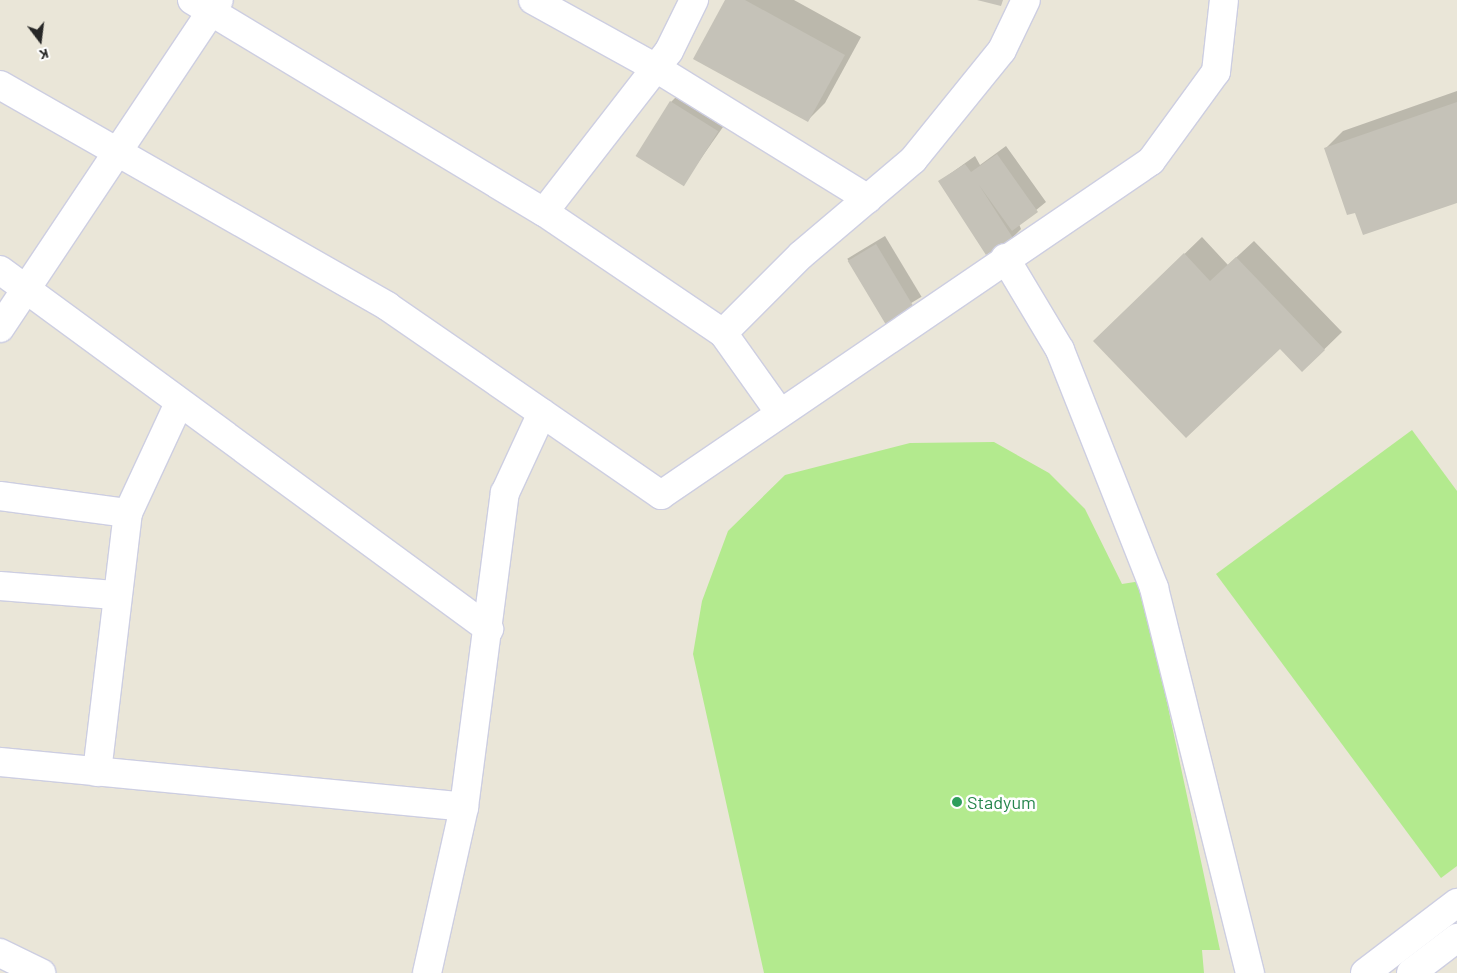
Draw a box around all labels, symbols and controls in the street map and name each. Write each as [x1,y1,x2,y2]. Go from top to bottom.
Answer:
north arrow [15,15,65,65]
text: K [38,46,50,64]
place label: Stadyum [967,791,1036,813]
marker: Stadyum [951,796,963,808]

